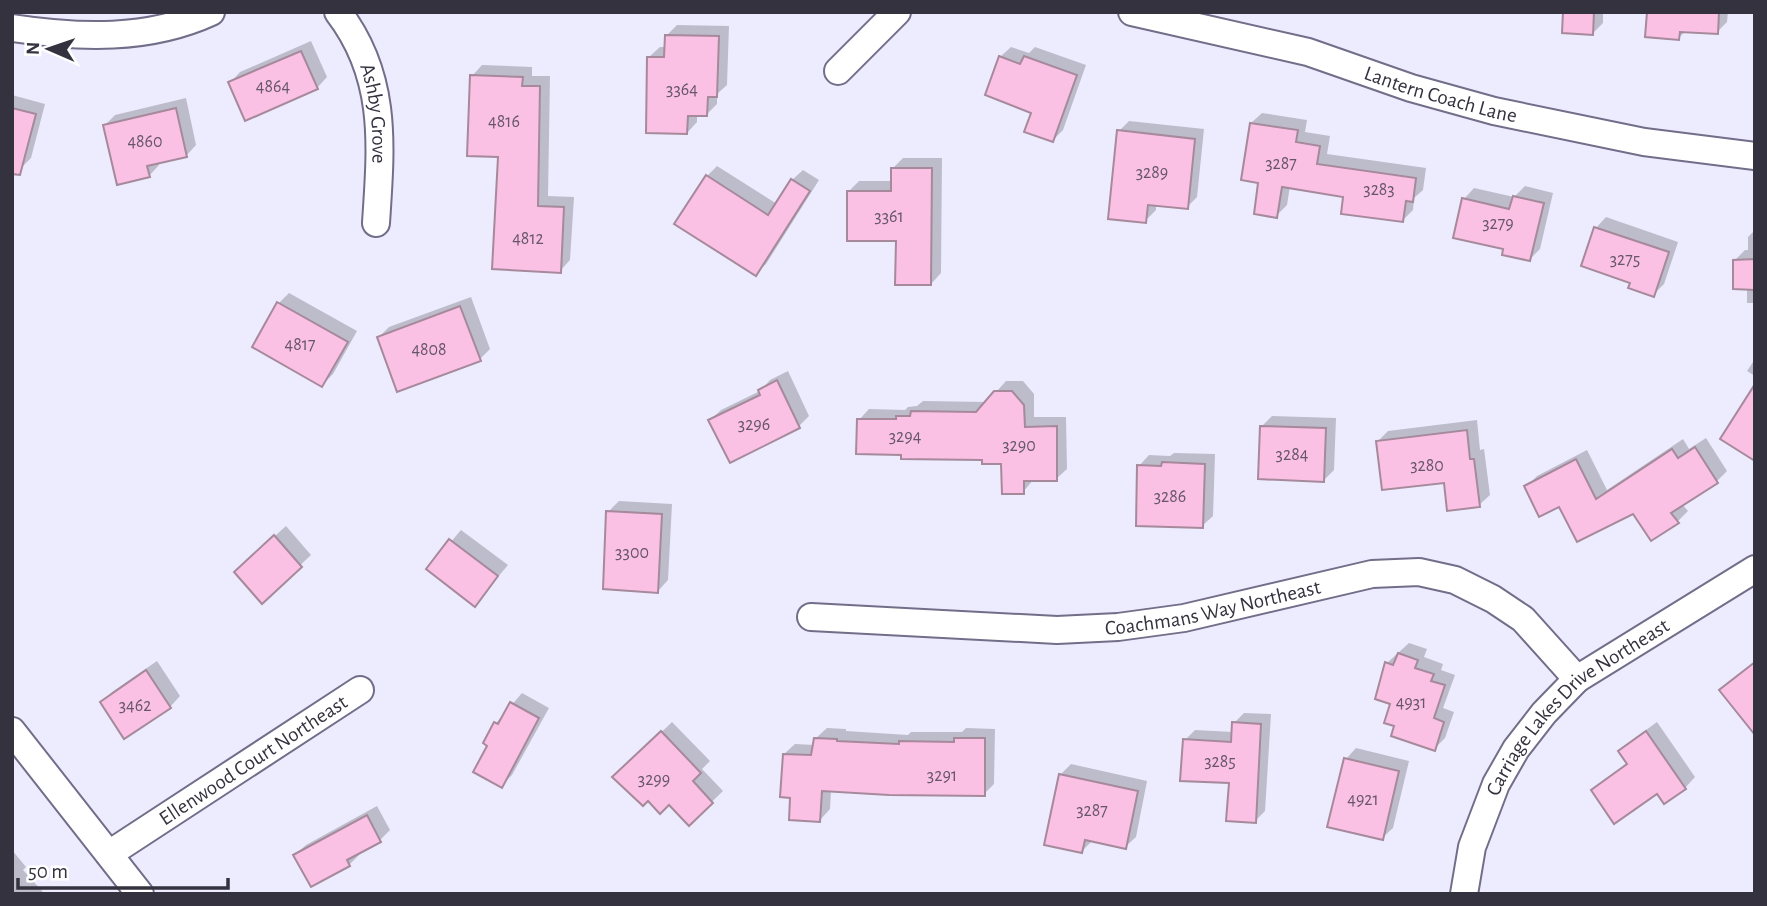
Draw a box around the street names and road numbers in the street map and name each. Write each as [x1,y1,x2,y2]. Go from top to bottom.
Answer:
street label: Ashby Grove [356,61,389,164]
street label: Lantern Coach Lane [1361,63,1519,126]
street label: Coachmans Way Northeast [1104,576,1323,639]
street label: Carriage Lakes Drive Northeast [1483,615,1673,798]
street label: Ellenwood Court Northeast [155,691,351,829]

